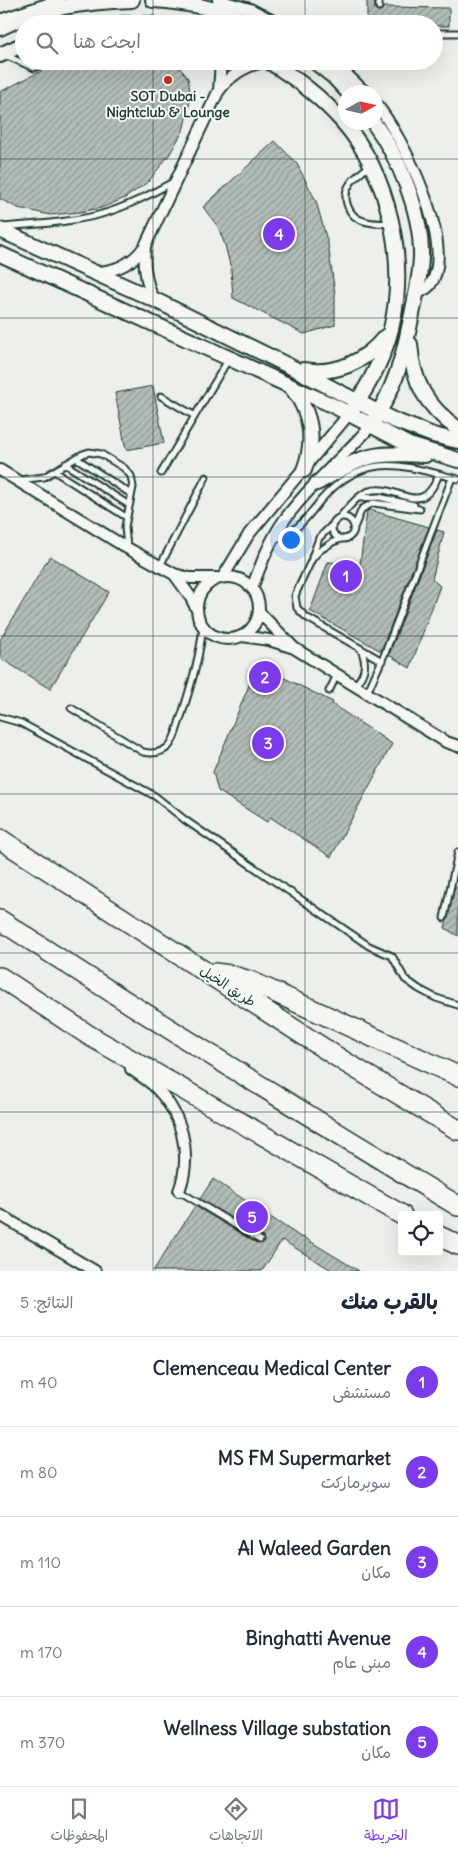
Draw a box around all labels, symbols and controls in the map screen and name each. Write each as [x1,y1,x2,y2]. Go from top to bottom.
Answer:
search box [15,15,443,70]
icon: search [33,29,61,57]
text: ابحث هنا [73,29,141,53]
marker: SOT Dubai - Nightclub & Lounge [162,74,174,86]
north arrow [338,85,383,130]
place label: SOT Dubai - Nightclub & Lounge [106,87,230,121]
pin: 4 [263,215,295,253]
your location [278,527,304,553]
pin: 1 [330,557,362,595]
pin: 2 [249,658,281,696]
pin: 3 [252,724,284,762]
street label: طريق الخيل [197,961,259,1011]
pin: 5 [236,1198,268,1236]
map controls [398,1211,443,1256]
button: locate [398,1211,443,1256]
text: بالقرب منك [341,1288,438,1315]
text: النتائج: 5 [20,1292,74,1312]
text: Clemenceau Medical Center [153,1356,391,1380]
text: 40 m [20,1372,58,1392]
text: 1 [419,1372,425,1392]
text: مستشفى [332,1382,391,1402]
text: MS FM Supermarket [218,1446,391,1470]
text: 80 m [20,1462,58,1482]
text: 2 [418,1462,426,1482]
text: سوبرماركت [321,1472,391,1492]
text: Al Waleed Garden [238,1536,391,1560]
text: 110 m [20,1552,61,1572]
text: 3 [417,1552,427,1572]
text: مكان [361,1562,391,1582]
text: Binghatti Avenue [246,1626,391,1650]
text: 170 m [20,1642,63,1662]
text: 4 [417,1642,427,1662]
text: مبنى عام [332,1652,391,1672]
text: Wellness Village substation [163,1716,391,1740]
text: 370 m [20,1732,65,1752]
text: 5 [417,1732,427,1752]
text: مكان [361,1742,391,1762]
tab: المحفوظات [50,1795,108,1848]
tab: الاتجاهات [209,1795,263,1848]
tab: الخريطة [364,1795,408,1848]

